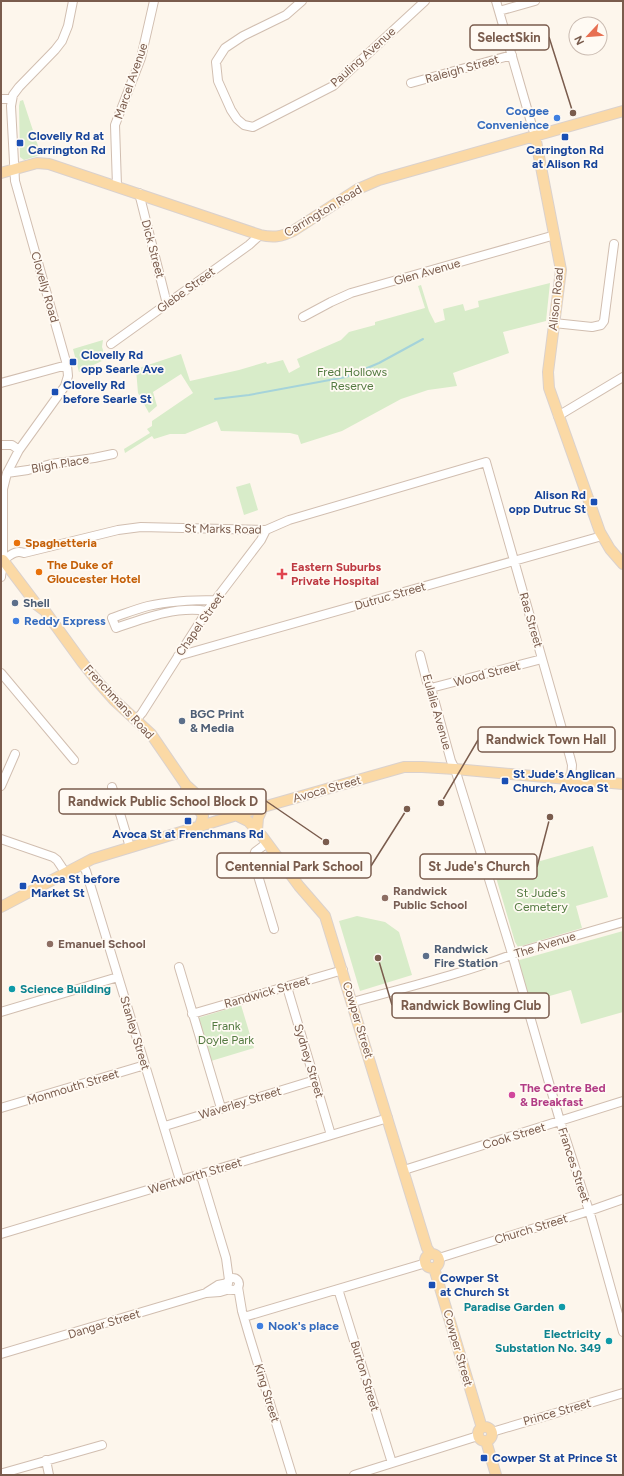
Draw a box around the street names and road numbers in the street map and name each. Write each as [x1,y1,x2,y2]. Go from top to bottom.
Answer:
street label: Pauling Avenue [328,24,399,90]
street label: Marcel Avenue [111,41,151,121]
street label: Raleigh Street [424,52,501,86]
street label: Carrington Road [282,182,364,240]
street label: Dick Street [138,218,168,280]
street label: Clovelly Road [28,250,62,324]
street label: Glen Avenue [392,256,462,288]
street label: Glebe Street [154,264,218,316]
street label: Alison Road [546,267,566,331]
street label: Bligh Place [30,452,90,476]
street label: St Marks Road [184,521,262,537]
street label: Dutruc Street [353,579,428,613]
street label: Chapel Street [173,589,227,658]
street label: Rae Street [516,591,546,650]
street label: Wood Street [452,658,522,690]
street label: Frenchmans Road [81,662,157,742]
street label: Eulalie Avenue [420,673,455,752]
street label: Avoca Street [291,772,363,805]
street label: The Avenue [513,929,578,961]
street label: Randwick Street [223,973,312,1011]
street label: Cowper Street [340,980,376,1060]
street label: Stanley Street [117,994,153,1072]
street label: Sydney Street [291,1022,327,1100]
street label: Monmouth Street [25,1066,121,1108]
street label: Waverley Street [197,1084,283,1122]
street label: Cook Street [481,1120,548,1152]
street label: Frances Street [555,1126,593,1205]
street label: Wentworth Street [147,1155,244,1197]
street label: Church Street [493,1211,570,1247]
street label: Dangar Street [66,1306,142,1342]
street label: Cowper Street [440,1308,476,1388]
street label: Burton Street [348,1339,382,1413]
street label: King Street [251,1362,283,1424]
street label: Prince Street [521,1395,593,1428]

